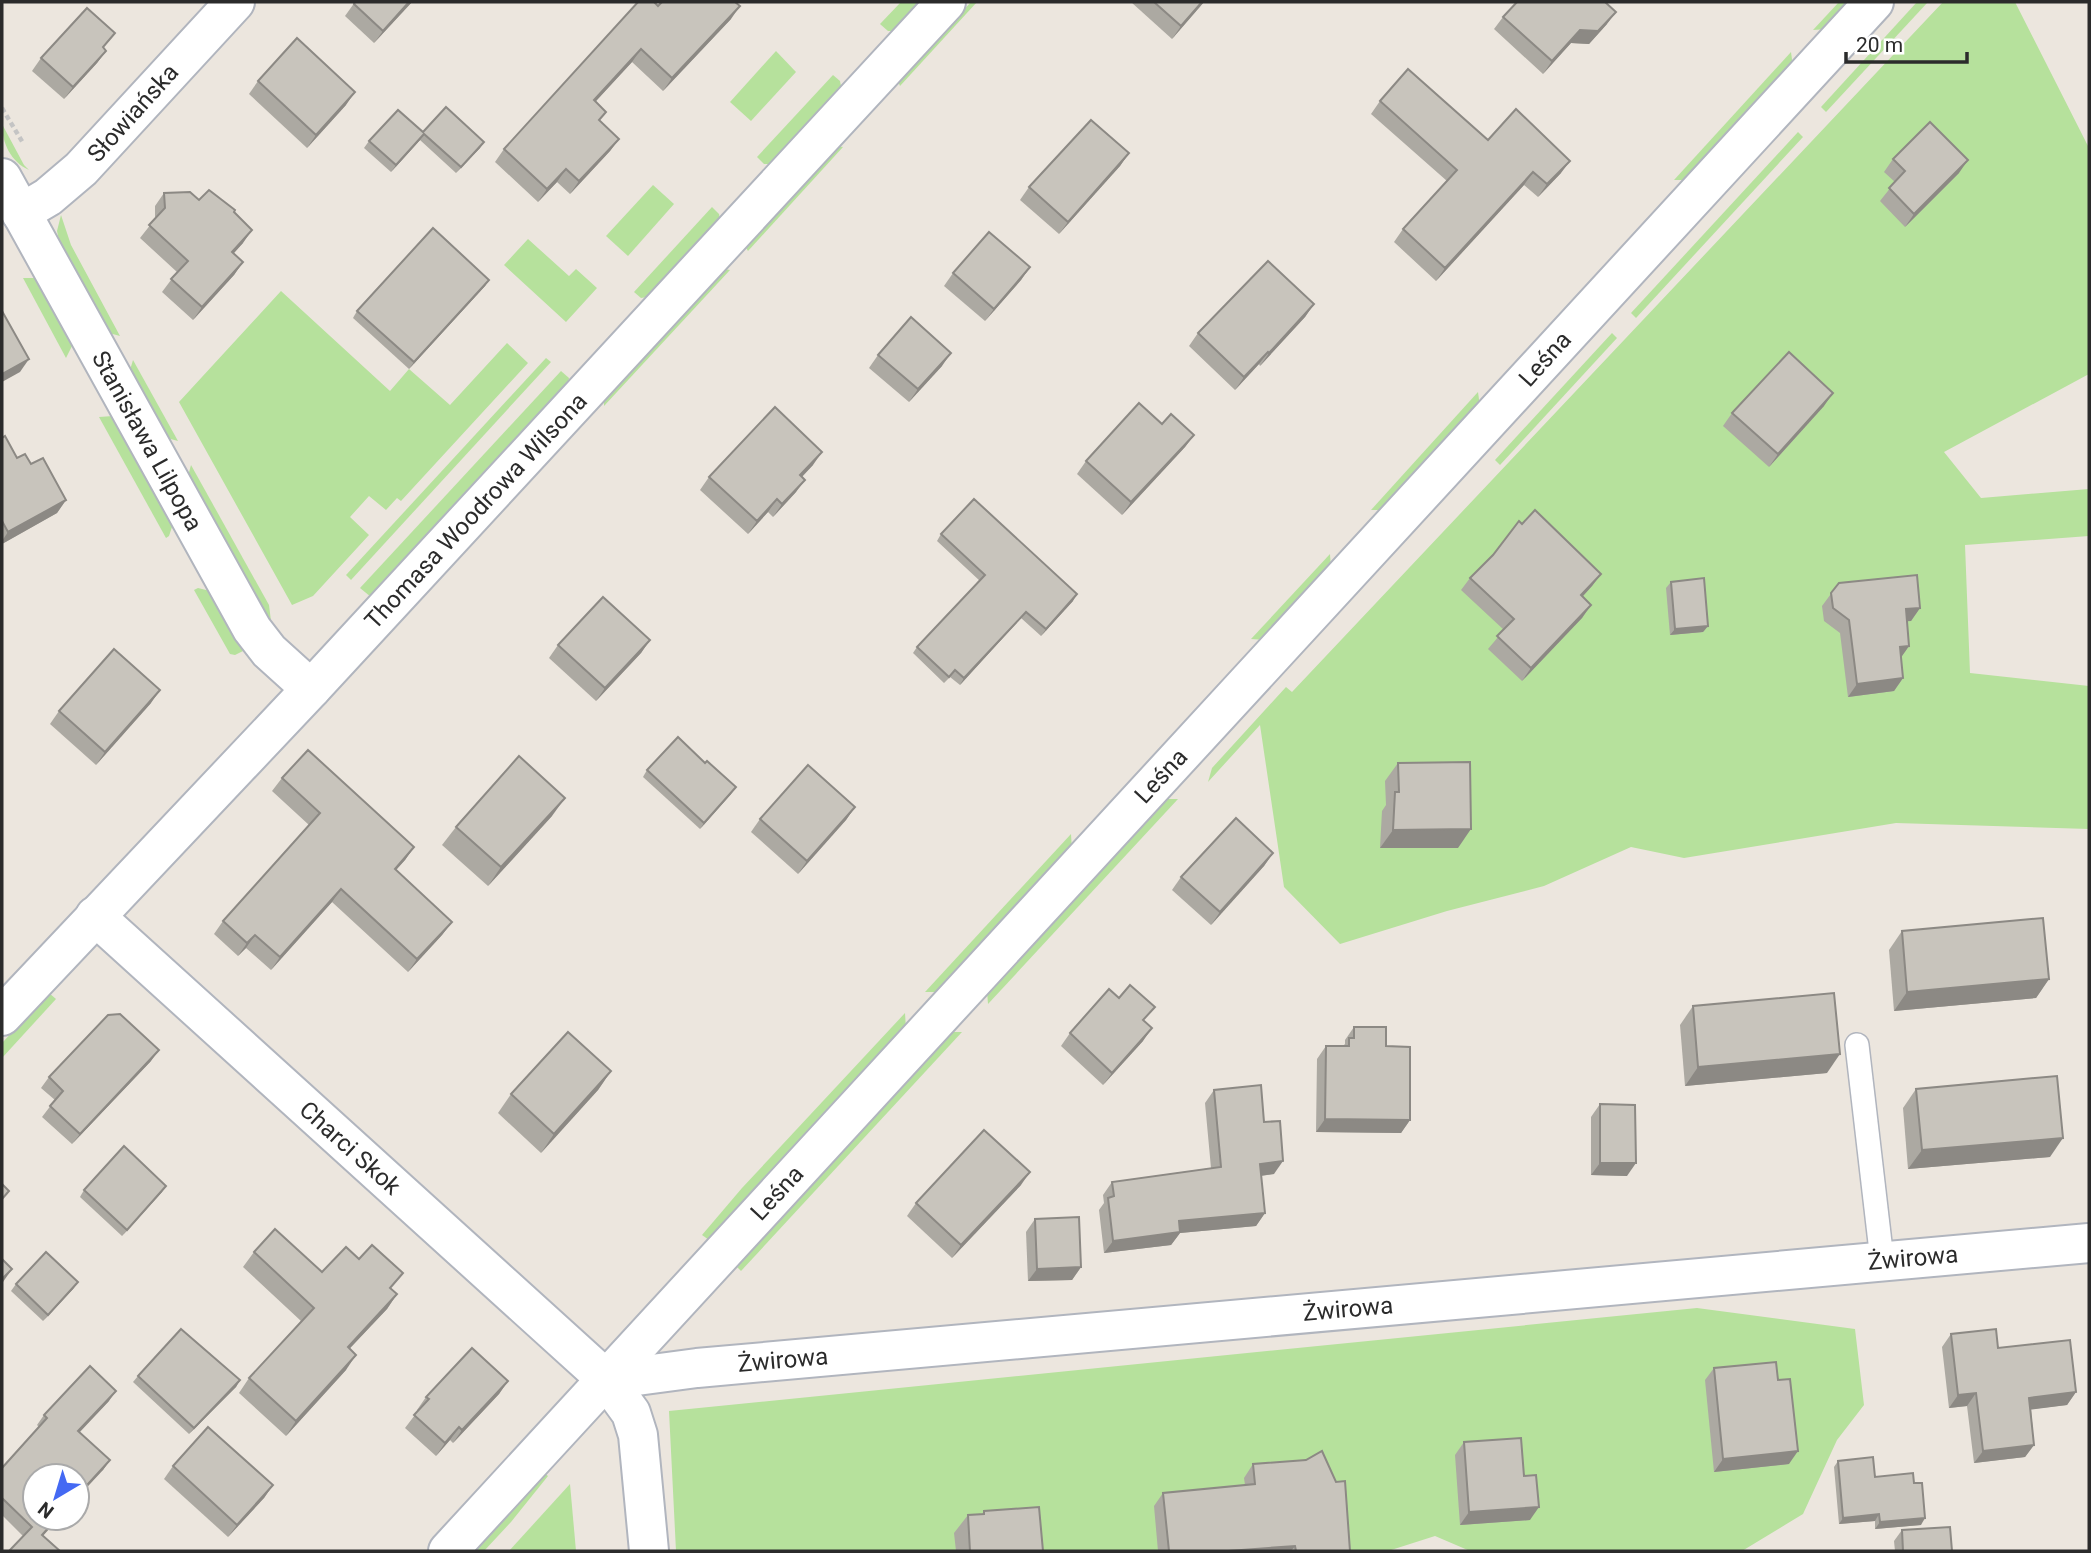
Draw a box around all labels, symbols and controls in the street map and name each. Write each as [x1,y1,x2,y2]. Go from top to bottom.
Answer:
scale bar [1846,21,1967,65]
text: 20 m [1856,33,1903,57]
street label: Słowiańska [82,58,184,168]
street label: Leśna [1513,326,1577,392]
street label: Stanisława Lilpopa [86,346,208,536]
street label: Thomasa Woodrowa Wilsona [359,387,593,635]
street label: Leśna [1129,743,1193,809]
street label: Charci Skok [294,1095,407,1201]
street label: Leśna [745,1160,809,1226]
street label: Żwirowa [1867,1240,1959,1276]
street label: Żwirowa [1302,1291,1394,1327]
street label: Żwirowa [737,1342,829,1378]
north arrow [21,1462,91,1532]
text: N [33,1497,58,1523]

